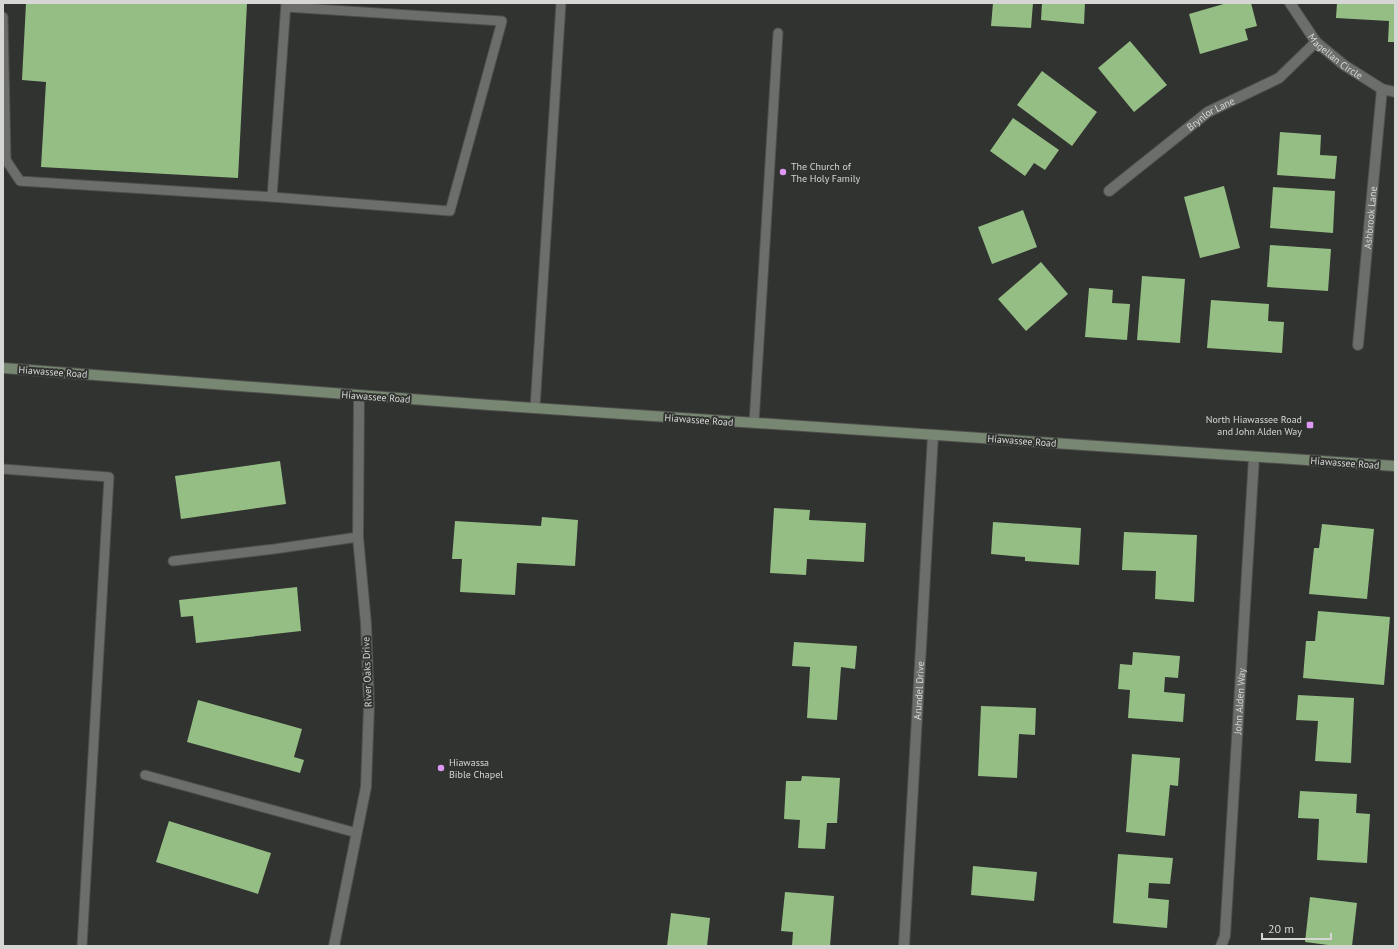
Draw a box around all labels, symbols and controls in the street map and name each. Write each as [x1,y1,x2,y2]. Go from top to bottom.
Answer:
street label: Magellan Circle [1305,31,1365,82]
street label: Brynlor Lane [1184,94,1237,133]
place label: The Church of The Holy Family [791,160,861,185]
marker: The Church of The Holy Family [778,167,788,177]
street label: Ashbrook Lane [1361,186,1379,249]
street label: Hiawassee Road [18,363,88,381]
street label: Hiawassee Road [341,388,411,406]
street label: Hiawassee Road [664,411,734,429]
place label: North Hiawassee Road and John Alden Way [1206,413,1302,438]
marker: North Hiawassee Road and John Alden Way [1305,420,1315,430]
street label: Hiawassee Road [987,432,1057,450]
street label: Hiawassee Road [1310,454,1380,472]
street label: River Oaks Drive [359,637,375,707]
street label: Arundel Drive [910,661,927,720]
street label: John Alden Way [1231,667,1248,736]
place label: Hiawassa Bible Chapel [449,756,503,781]
marker: Hiawassa Bible Chapel [436,763,446,773]
scale bar [1262,915,1331,941]
text: 20 m [1268,921,1294,936]

